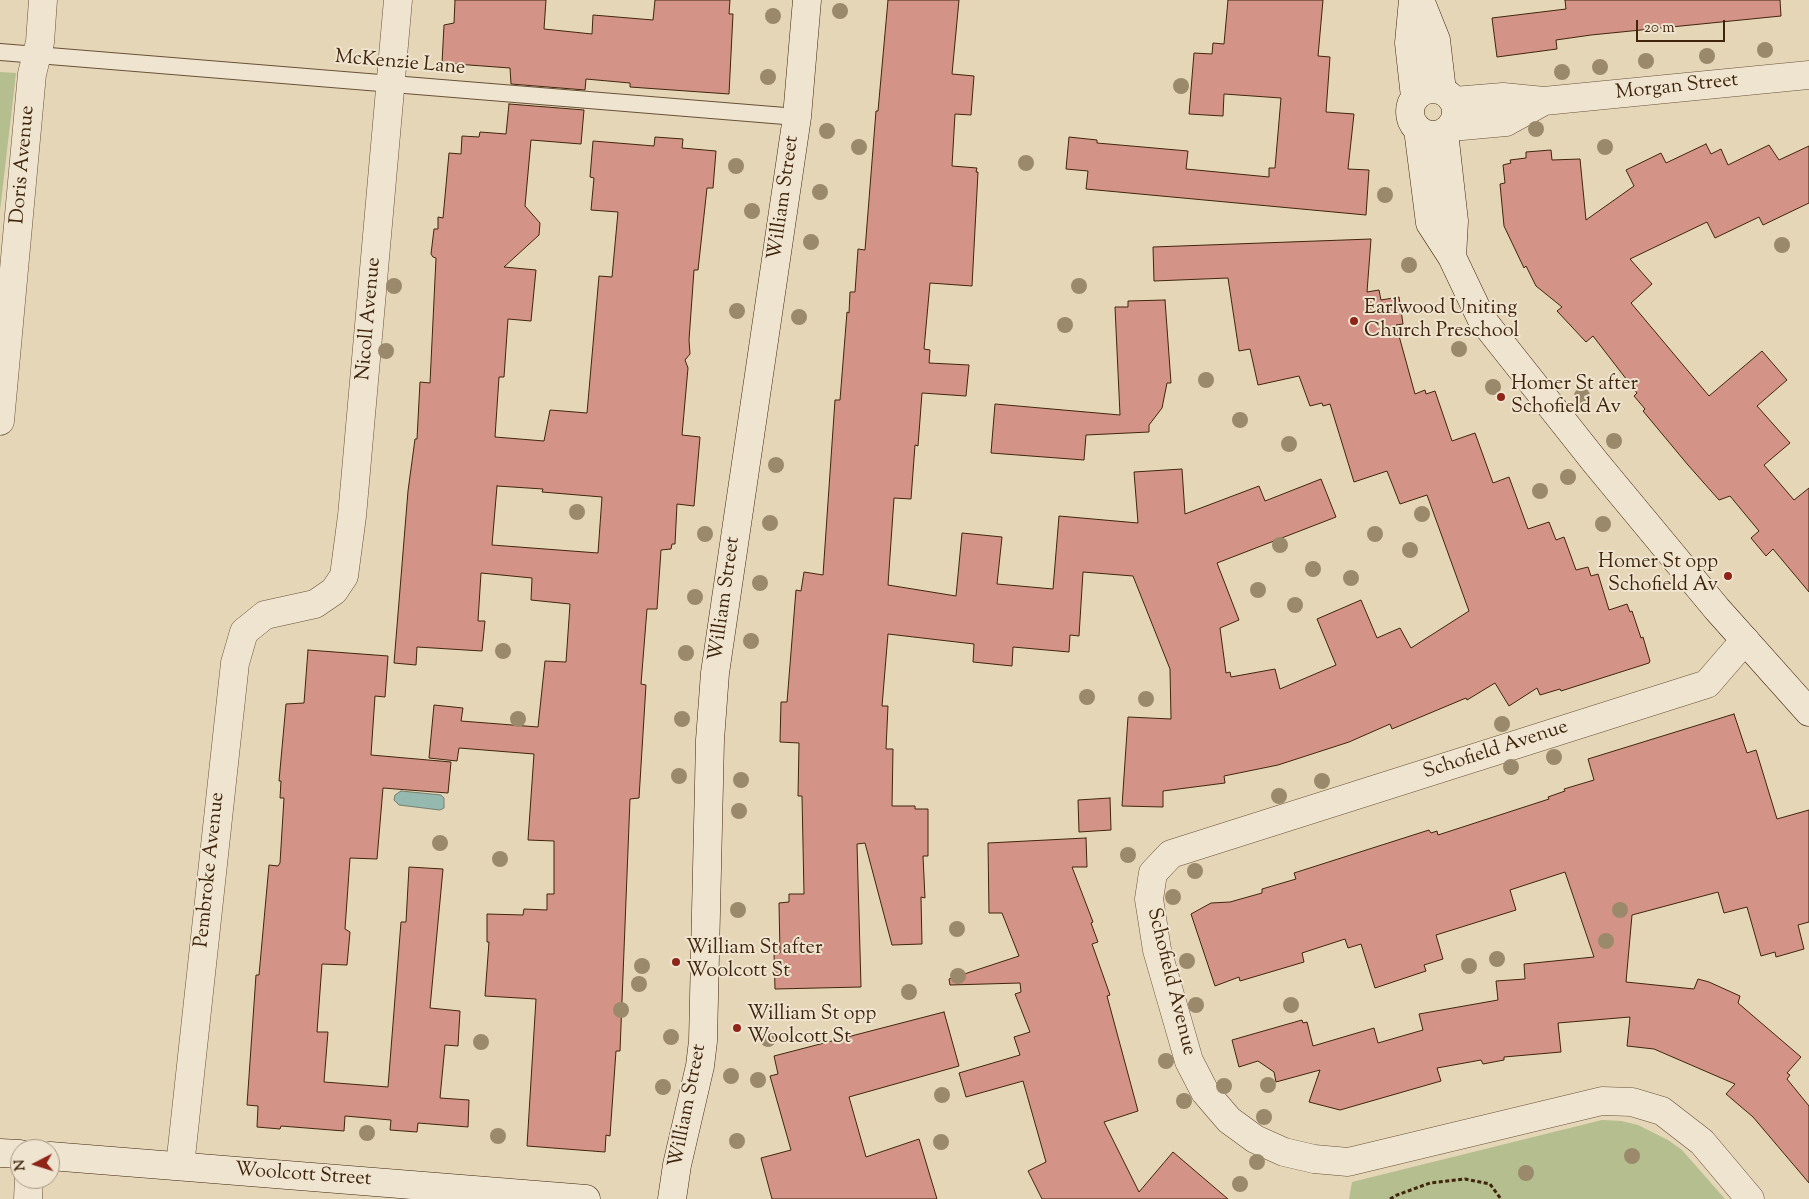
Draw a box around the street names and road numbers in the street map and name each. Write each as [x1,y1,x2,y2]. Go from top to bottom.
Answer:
street label: McKenzie Lane [334,46,466,82]
street label: Morgan Street [1614,70,1740,106]
street label: Doris Avenue [7,105,41,225]
street label: William Street [764,134,806,262]
street label: Nicoll Avenue [353,256,387,382]
street label: William Street [705,535,747,663]
street label: Schofield Avenue [1420,716,1572,786]
street label: Pembroke Avenue [191,791,231,949]
street label: Schofield Avenue [1140,906,1200,1058]
street label: William Street [665,1042,713,1170]
street label: Woolcott Street [234,1159,372,1193]

